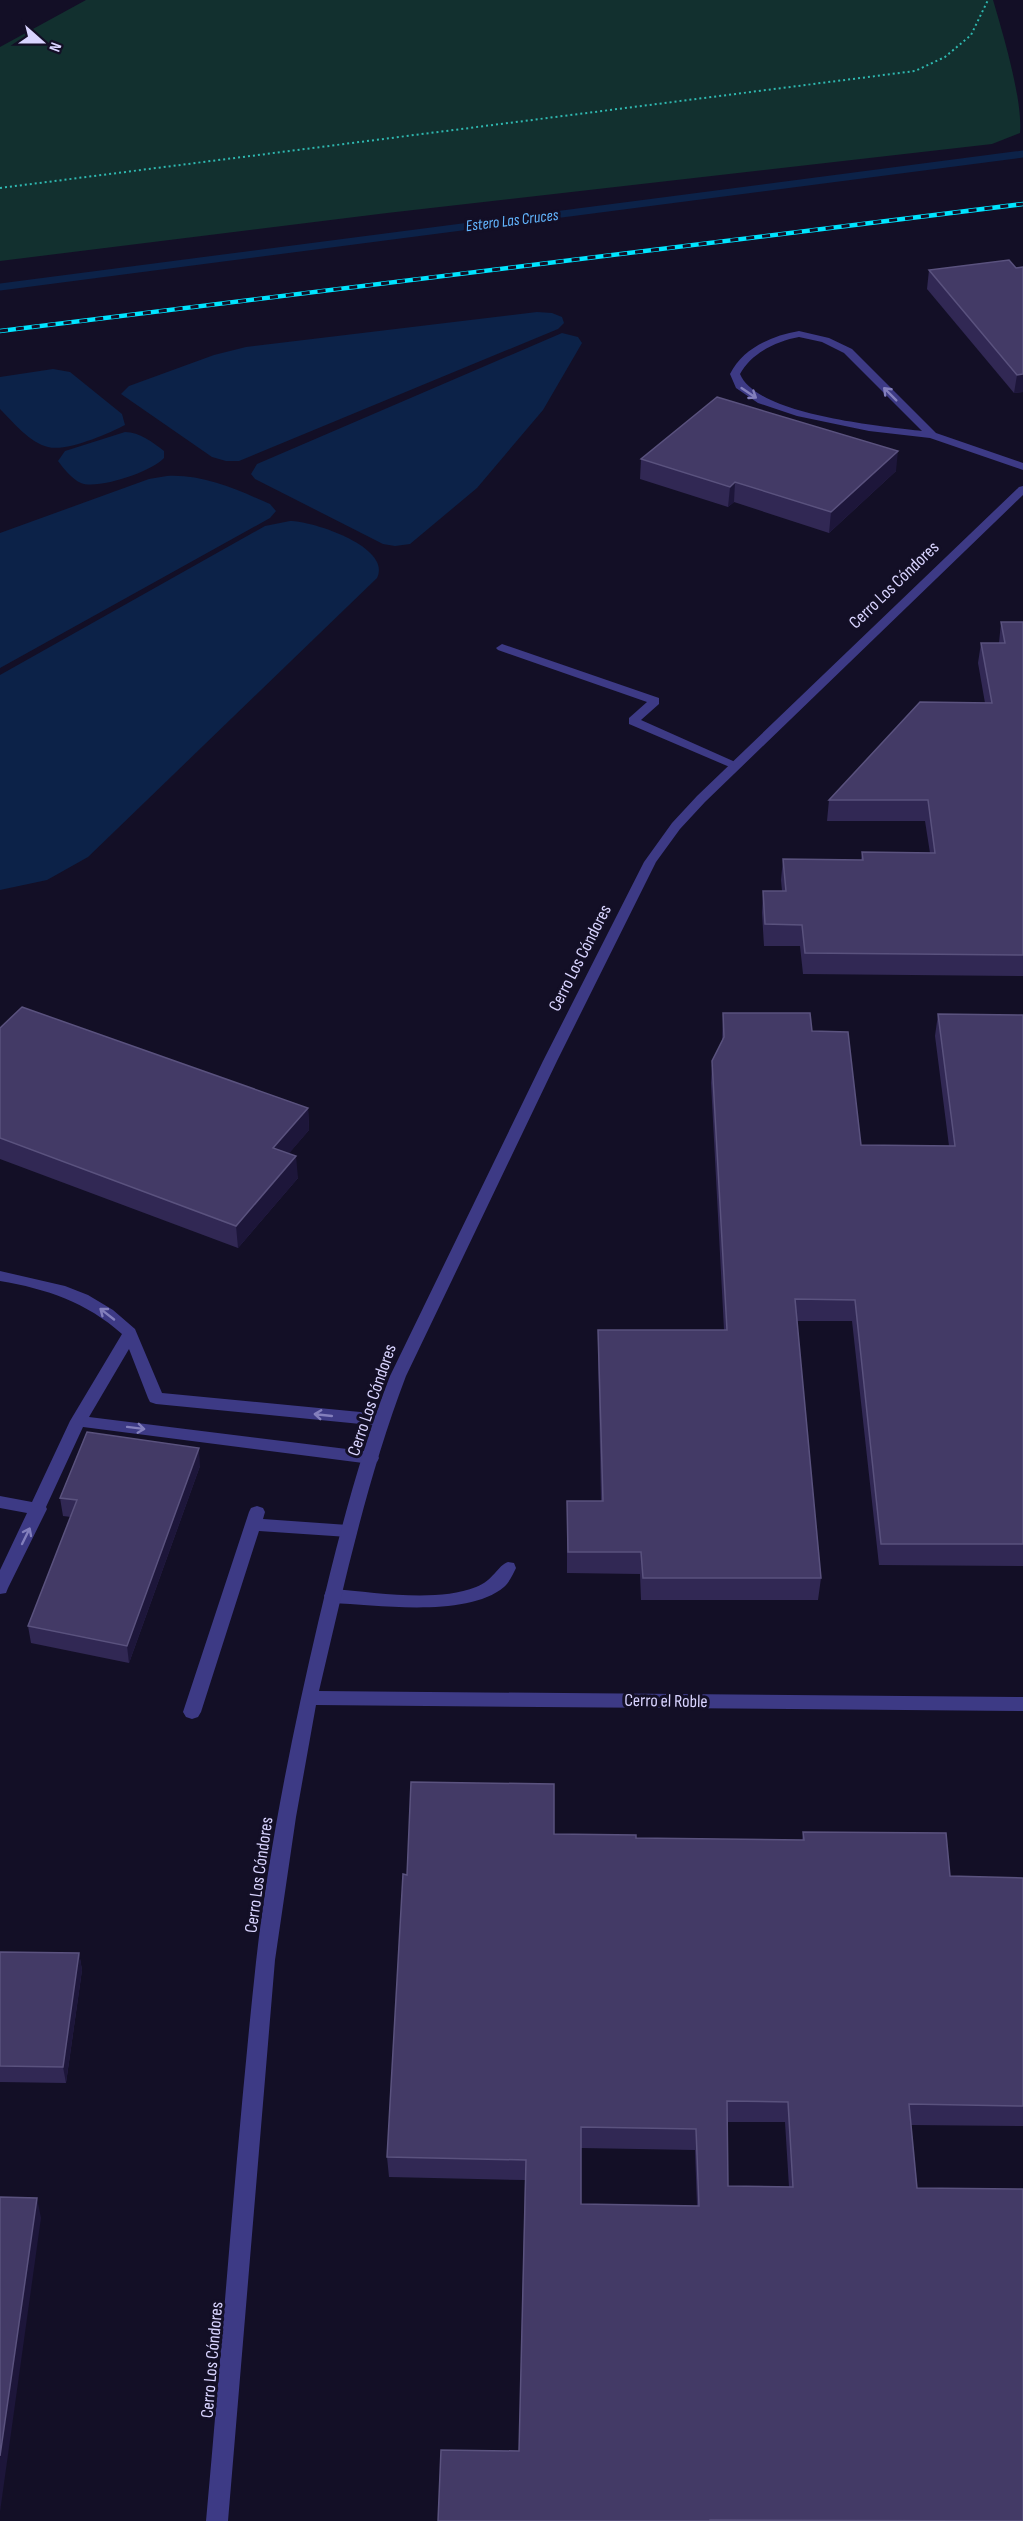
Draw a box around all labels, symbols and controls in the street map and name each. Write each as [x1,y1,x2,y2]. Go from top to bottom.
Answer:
north arrow [12,12,72,72]
text: N [44,39,65,54]
water label: Estero Las Cruces [465,206,560,236]
one-way arrow [883,386,898,401]
one-way arrow [740,387,756,399]
street label: Cerro Los Cóndores [845,537,943,633]
street label: Cerro Los Cóndores [544,901,616,1015]
one-way arrow [99,1308,115,1321]
street label: Cerro Los Cóndores [343,1341,401,1459]
one-way arrow [313,1409,333,1420]
one-way arrow [125,1423,145,1434]
one-way arrow [20,1527,32,1545]
street label: Cerro el Roble [624,1690,708,1712]
street label: Cerro Los Cóndores [240,1816,278,1934]
street label: Cerro Los Cóndores [196,2301,228,2419]

